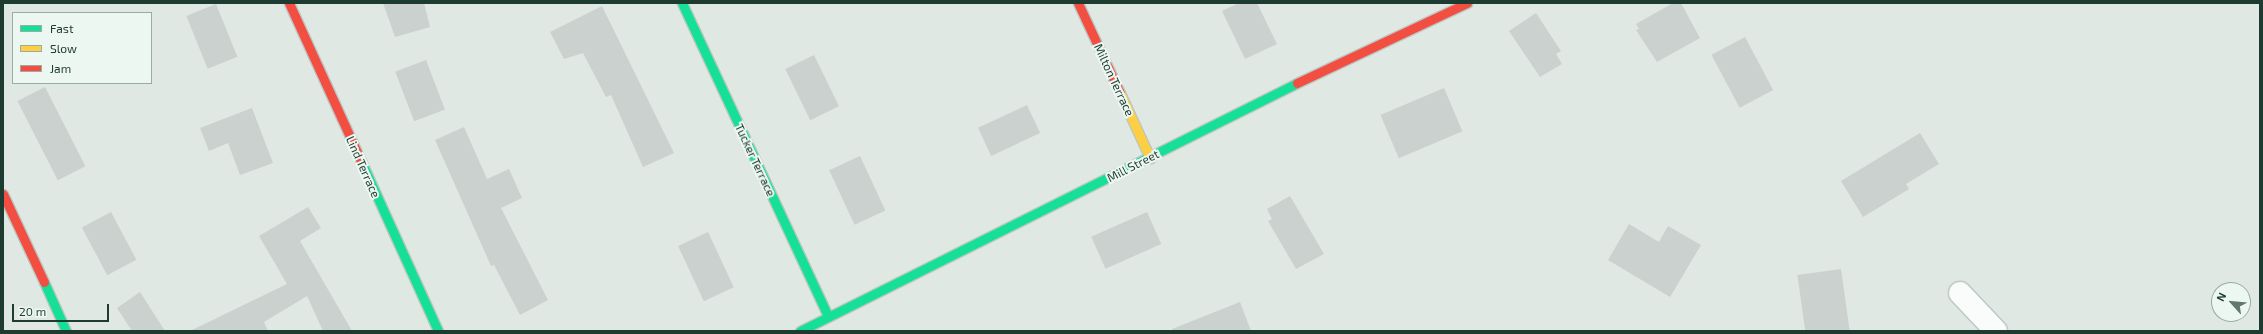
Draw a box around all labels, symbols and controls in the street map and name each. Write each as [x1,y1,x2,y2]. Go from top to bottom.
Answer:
legend [12,12,152,84]
text: Fast [50,21,73,35]
text: Slow [50,41,77,55]
street label: Milton Terrace [1091,41,1137,119]
text: Jam [50,61,71,75]
street label: Tucker Terrace [732,121,778,199]
street label: Lind Terrace [343,134,383,200]
street label: Mill Street [1104,147,1162,185]
north arrow [2211,282,2251,322]
text: N [2213,290,2228,303]
scale bar [14,296,111,322]
text: 20 m [19,304,46,318]

